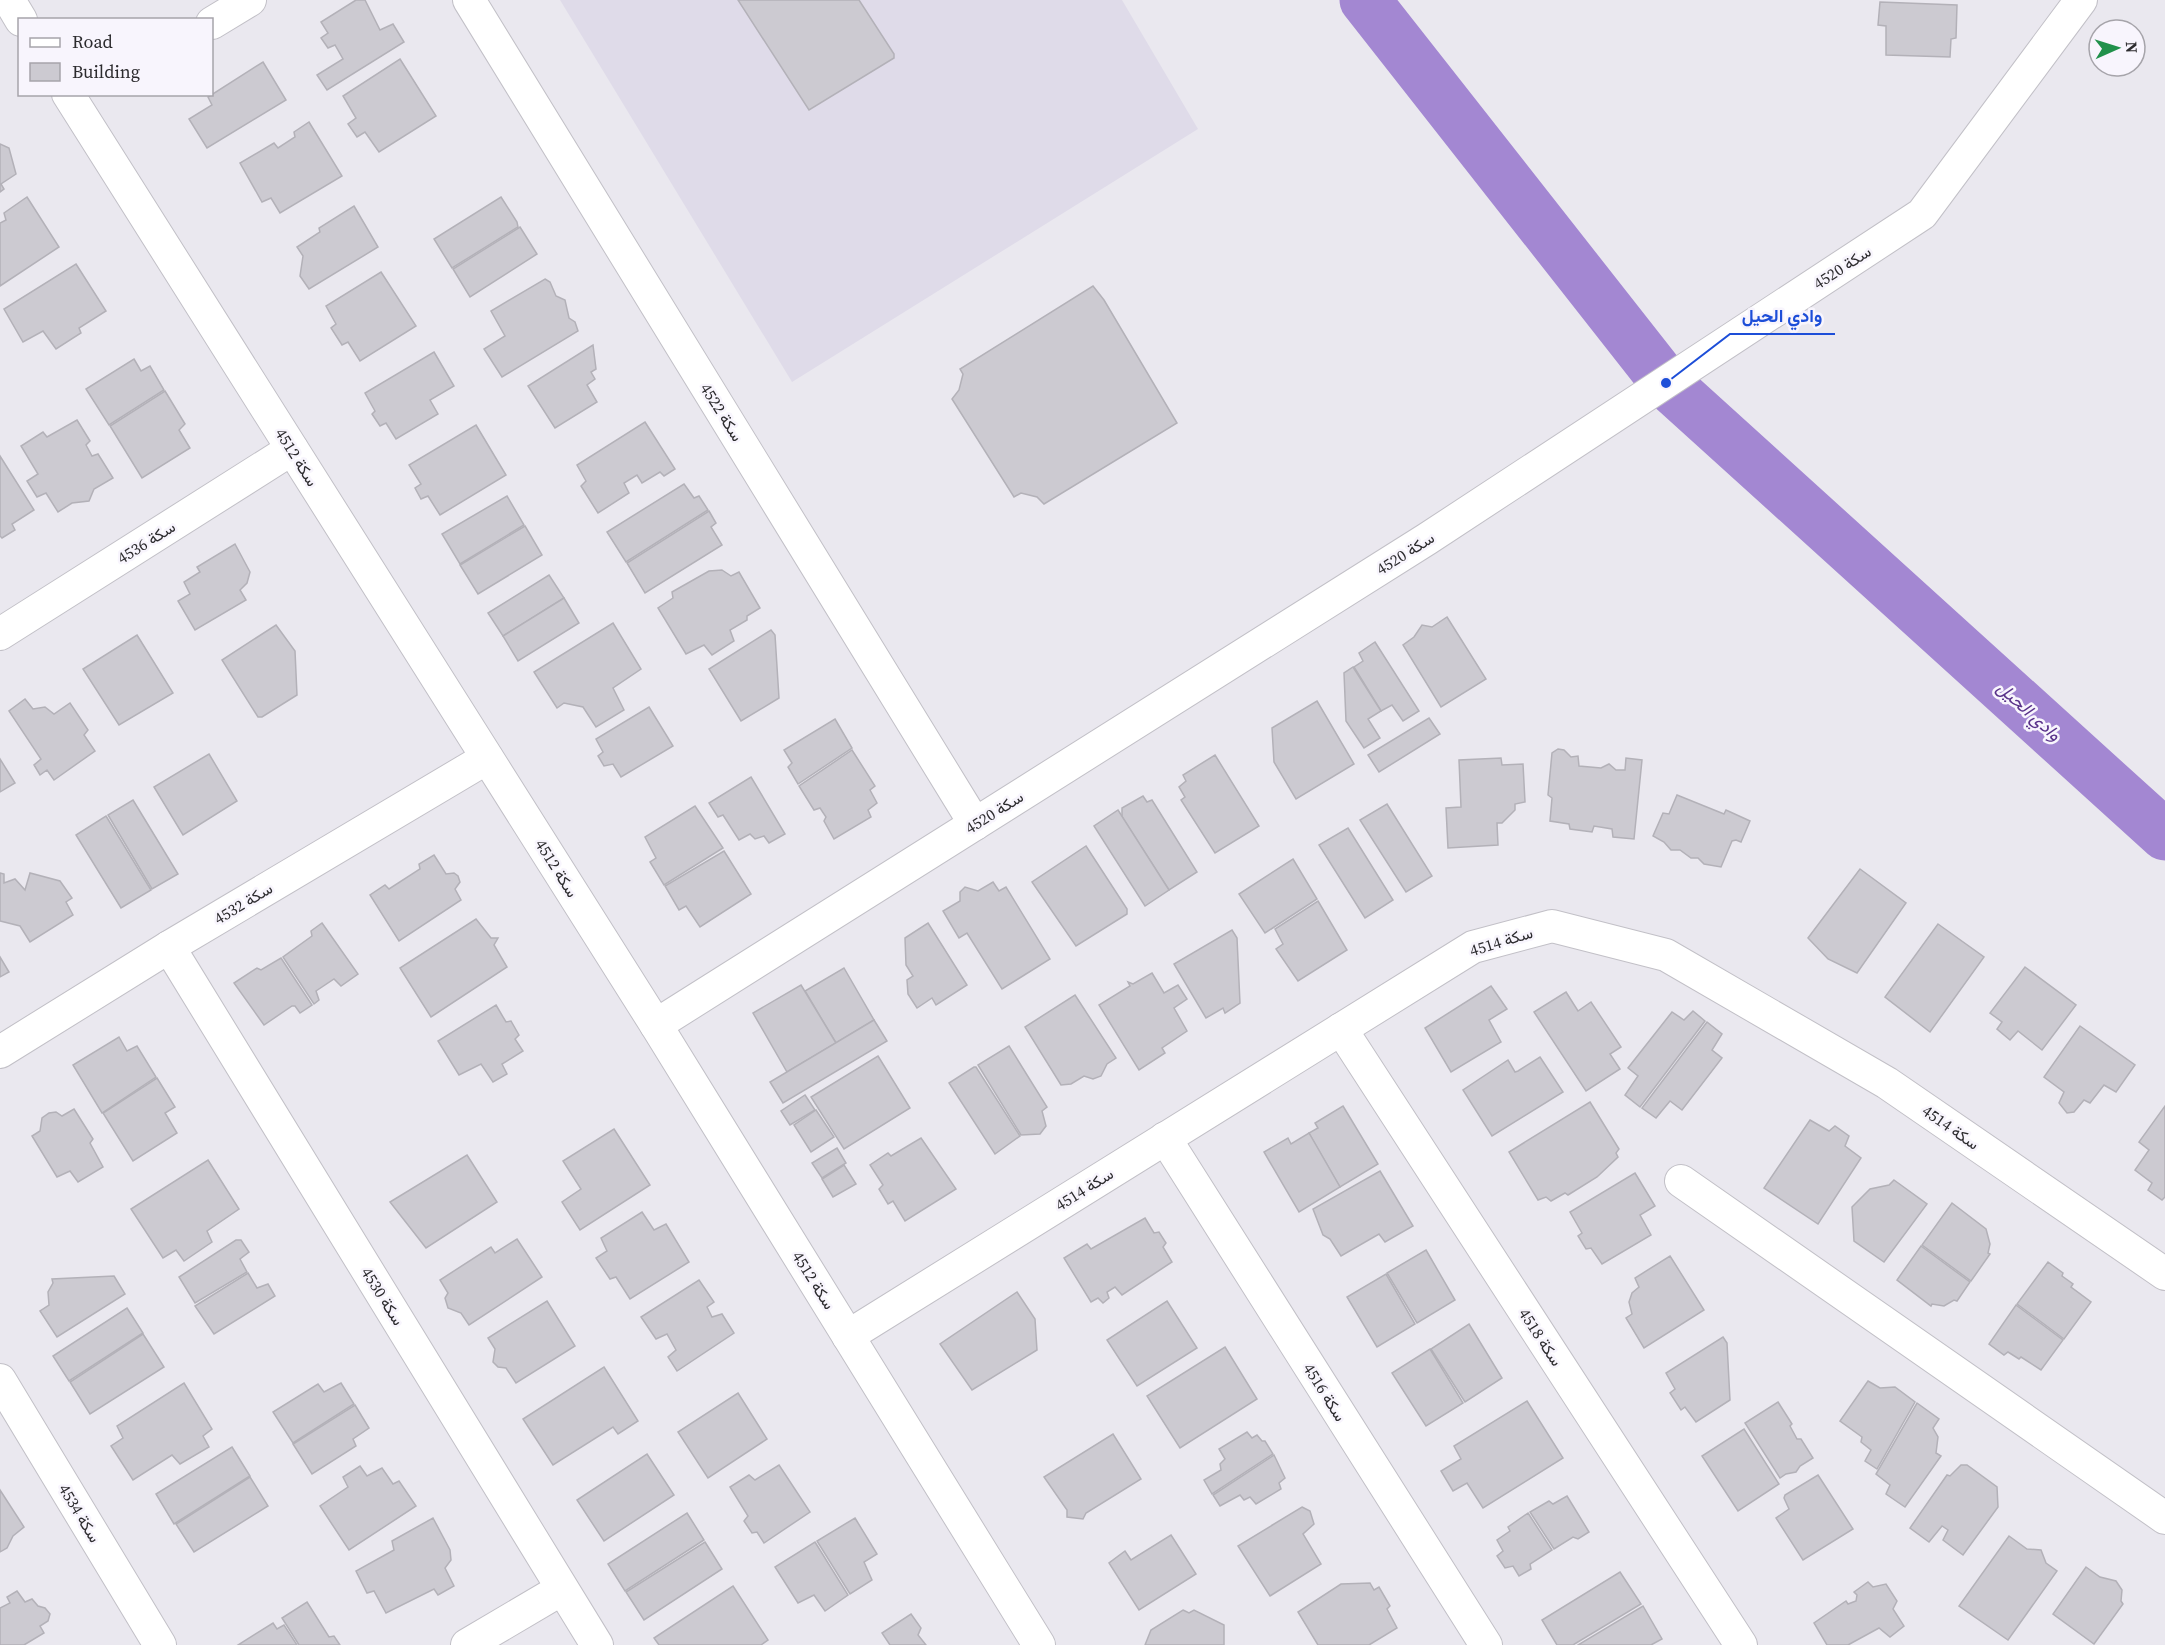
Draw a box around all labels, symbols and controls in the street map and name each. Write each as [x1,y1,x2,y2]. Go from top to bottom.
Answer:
legend [18,18,213,96]
north arrow [2087,18,2147,78]
text: Road [72,29,113,54]
text: N [2121,41,2143,54]
text: Building [72,59,140,84]
street label: سكة 4520 [1809,240,1875,294]
callout: وادي الحيل [1730,298,1835,334]
text: وادي الحيل [1742,303,1822,331]
street label: سكة 4522 [695,379,749,445]
street label: سكة 4512 [270,424,324,490]
street label: سكة 4536 [113,515,179,569]
street label: سكة 4520 [1372,526,1438,580]
water label: وادي الحيل [1990,675,2067,748]
street label: سكة 4520 [961,785,1027,839]
street label: سكة 4512 [530,835,584,901]
street label: سكة 4532 [210,877,276,929]
street label: سكة 4514 [1467,921,1535,961]
street label: سكة 4514 [1918,1099,1984,1155]
street label: سكة 4514 [1051,1162,1117,1216]
street label: سكة 4512 [787,1247,841,1313]
street label: سكة 4530 [356,1263,410,1329]
street label: سكة 4518 [1514,1304,1568,1370]
street label: سكة 4516 [1298,1359,1352,1425]
street label: سكة 4534 [54,1480,106,1546]

